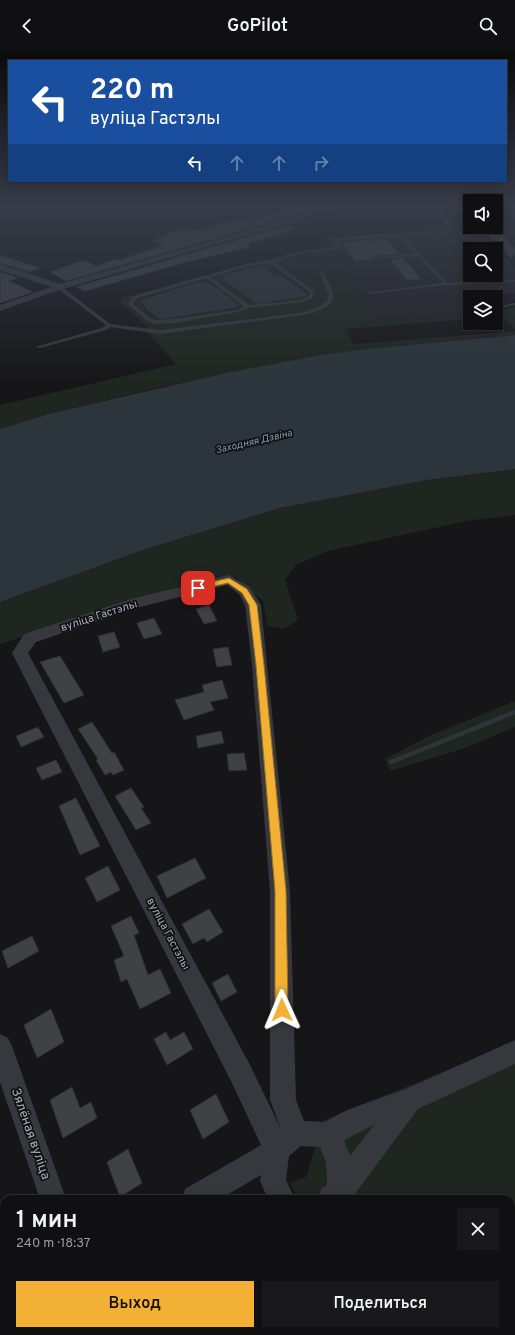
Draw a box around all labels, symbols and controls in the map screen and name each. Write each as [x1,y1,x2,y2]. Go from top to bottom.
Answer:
icon: back [16,15,38,37]
text: GoPilot [227,15,288,38]
icon: search [477,15,499,37]
text: 220 m [90,73,174,109]
icon: left [24,76,76,128]
text: вуліца Гастэлы [90,108,220,131]
icon: left [184,152,206,174]
icon: ahead [226,152,248,174]
icon: ahead [268,152,290,174]
icon: right [310,152,332,174]
map controls [463,194,503,330]
button: sound [463,194,503,234]
button: search [463,242,503,282]
button: layers [463,290,503,330]
water label: Заходняя Дзвіна [214,427,294,457]
pin [181,571,215,605]
icon: arrive [187,577,209,599]
street label: вуліца Гастэлы [59,597,139,635]
street label: вуліца Гастэлы [143,896,193,972]
position arrow [261,989,303,1031]
street label: Зялёная вуліца [7,1086,53,1182]
text: 1 мин [16,1206,77,1236]
button: close [457,1208,499,1250]
text: 240 m · 18:37 [16,1236,91,1252]
button: Выход [16,1281,254,1327]
button: Поделиться [262,1281,499,1327]

